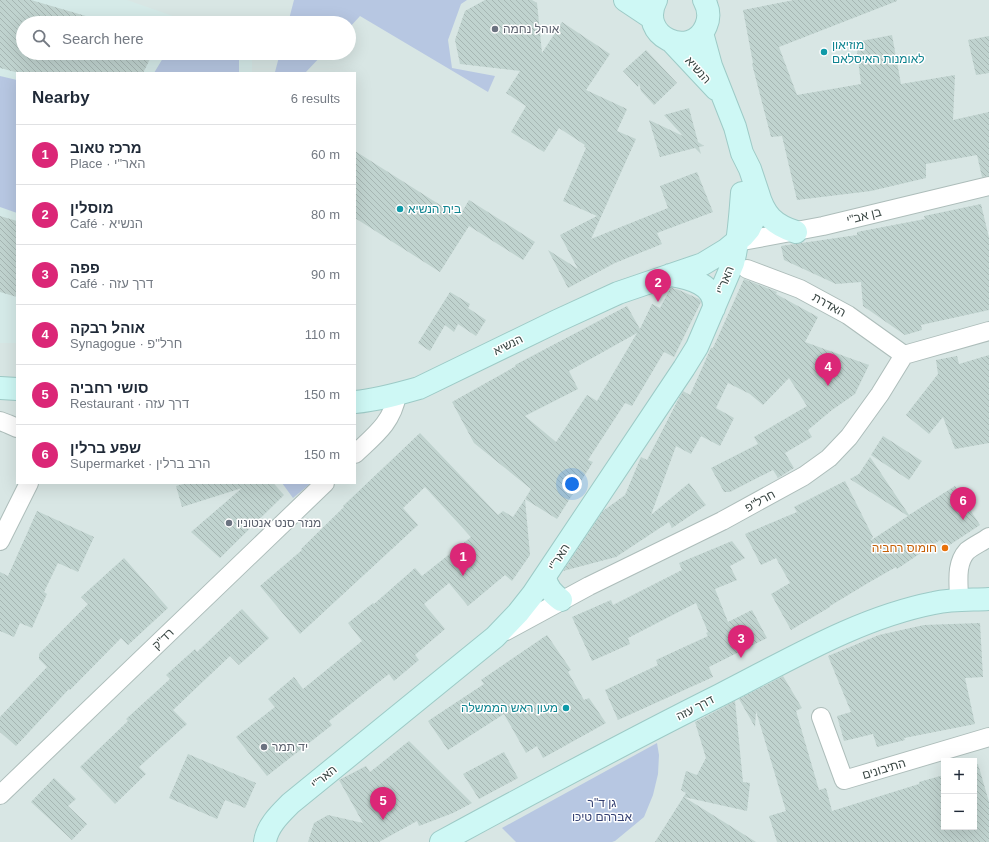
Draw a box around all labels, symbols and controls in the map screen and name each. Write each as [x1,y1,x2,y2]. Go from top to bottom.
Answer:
search box [16,16,356,60]
place label: אוהל נחמה [503,22,560,36]
marker: אוהל נחמה [490,24,500,34]
icon: search [30,27,52,49]
text: Search here [62,30,144,47]
place label: מוזיאון לאומנות האיסלאם [832,38,925,66]
marker: מוזיאון לאומנות האיסלאם [819,47,829,57]
street label: הנשיא [682,54,714,86]
text: Nearby [32,88,90,107]
text: 6 results [291,91,340,106]
text: מרכז טאוב [70,139,142,156]
text: 1 [41,147,49,162]
text: 60 m [311,147,340,162]
text: Place · האר"י [70,156,145,171]
text: מוסלין [70,199,114,216]
place label: בית הנשיא [408,202,461,216]
marker: בית הנשיא [395,204,405,214]
street label: בן אב"י [845,205,883,227]
text: 2 [41,207,49,222]
text: 80 m [311,207,340,222]
text: Café · הנשיא [70,216,143,231]
text: פפה [70,259,100,276]
street label: האר"י [713,264,737,296]
text: 3 [41,267,49,282]
text: 90 m [311,267,340,282]
pin: 2 [645,269,671,302]
text: Café · דרך עזה [70,276,153,291]
street label: האדרת [810,290,848,320]
text: אוהל רבקה [70,319,145,336]
text: 4 [41,327,49,342]
text: 110 m [305,327,340,342]
street label: הנשיא [491,332,525,358]
text: Synagogue · חרל"פ [70,336,182,351]
pin: 4 [815,353,841,386]
text: סושי רחביה [70,379,148,396]
text: 5 [41,387,49,402]
text: 150 m [304,387,340,402]
text: Restaurant · דרך עזה [70,396,189,411]
text: שפע ברלין [70,439,141,456]
text: 6 [41,447,49,462]
text: 150 m [304,447,340,462]
text: Supermarket · הרב ברלין [70,456,211,471]
your location [562,474,582,494]
street label: חרל"פ [743,487,777,515]
pin: 6 [950,487,976,520]
place label: מנזר סנט אנטוניו [237,516,321,530]
marker: מנזר סנט אנטוניו [224,518,234,528]
street label: האר"י [545,541,573,573]
place label: חומוס רחביה [872,541,937,555]
pin: 1 [450,543,476,576]
marker: חומוס רחביה [940,543,950,553]
street label: רד"ק [149,625,177,653]
pin: 3 [728,625,754,658]
street label: דרך עזה [674,692,717,723]
place label: מעון ראש הממשלה [461,701,558,715]
marker: מעון ראש הממשלה [561,703,571,713]
place label: יד תמר [272,740,308,754]
marker: יד תמר [259,742,269,752]
street label: התיבונים [861,756,907,782]
map controls [941,758,977,830]
button: + [941,758,977,794]
street label: האר"י [308,762,340,792]
pin: 5 [370,787,396,820]
button: − [941,794,977,830]
park label: גן ד"ר אברהם טיכו [572,796,632,824]

